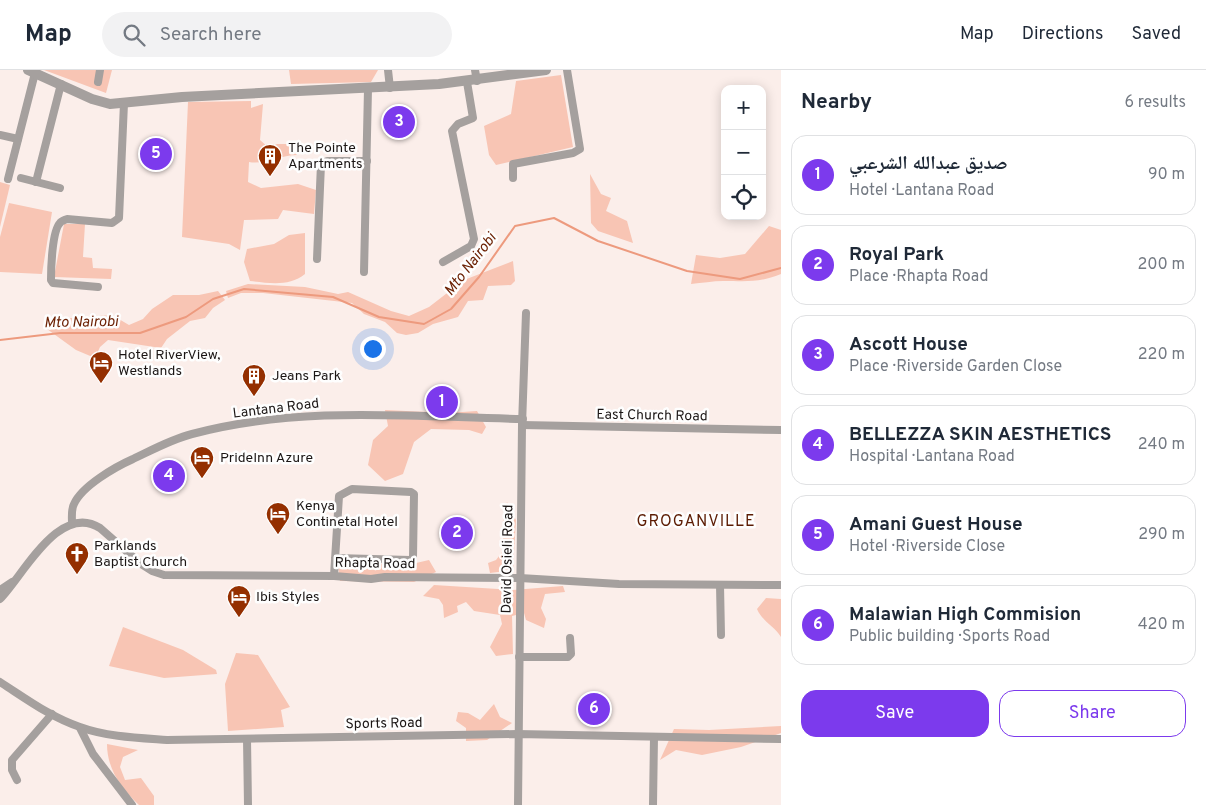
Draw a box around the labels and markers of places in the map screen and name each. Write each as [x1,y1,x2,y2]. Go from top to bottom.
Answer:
pin: 3 [383,103,415,141]
pin: 5 [140,135,172,173]
place label: The Pointe Apartments [288,140,363,173]
building icon: The Pointe Apartments [257,143,283,177]
place label: Hotel RiverView, Westlands [118,347,220,380]
hotel icon: Hotel RiverView, Westlands [88,350,114,384]
building icon: Jeans Park [241,363,267,397]
place label: Jeans Park [272,368,341,385]
pin: 1 [426,383,458,421]
hotel icon: PrideInn Azure [189,445,215,479]
place label: PrideInn Azure [220,450,313,467]
pin: 4 [153,457,185,495]
place label: Kenya Continetal Hotel [296,498,398,531]
hotel icon: Kenya Continetal Hotel [265,501,291,535]
pin: 2 [441,514,473,552]
place label: Parklands Baptist Church [94,538,187,571]
church icon: Parklands Baptist Church [64,541,90,575]
hotel icon: Ibis Styles [226,584,252,618]
place label: Ibis Styles [256,589,320,606]
pin: 6 [578,690,610,728]

